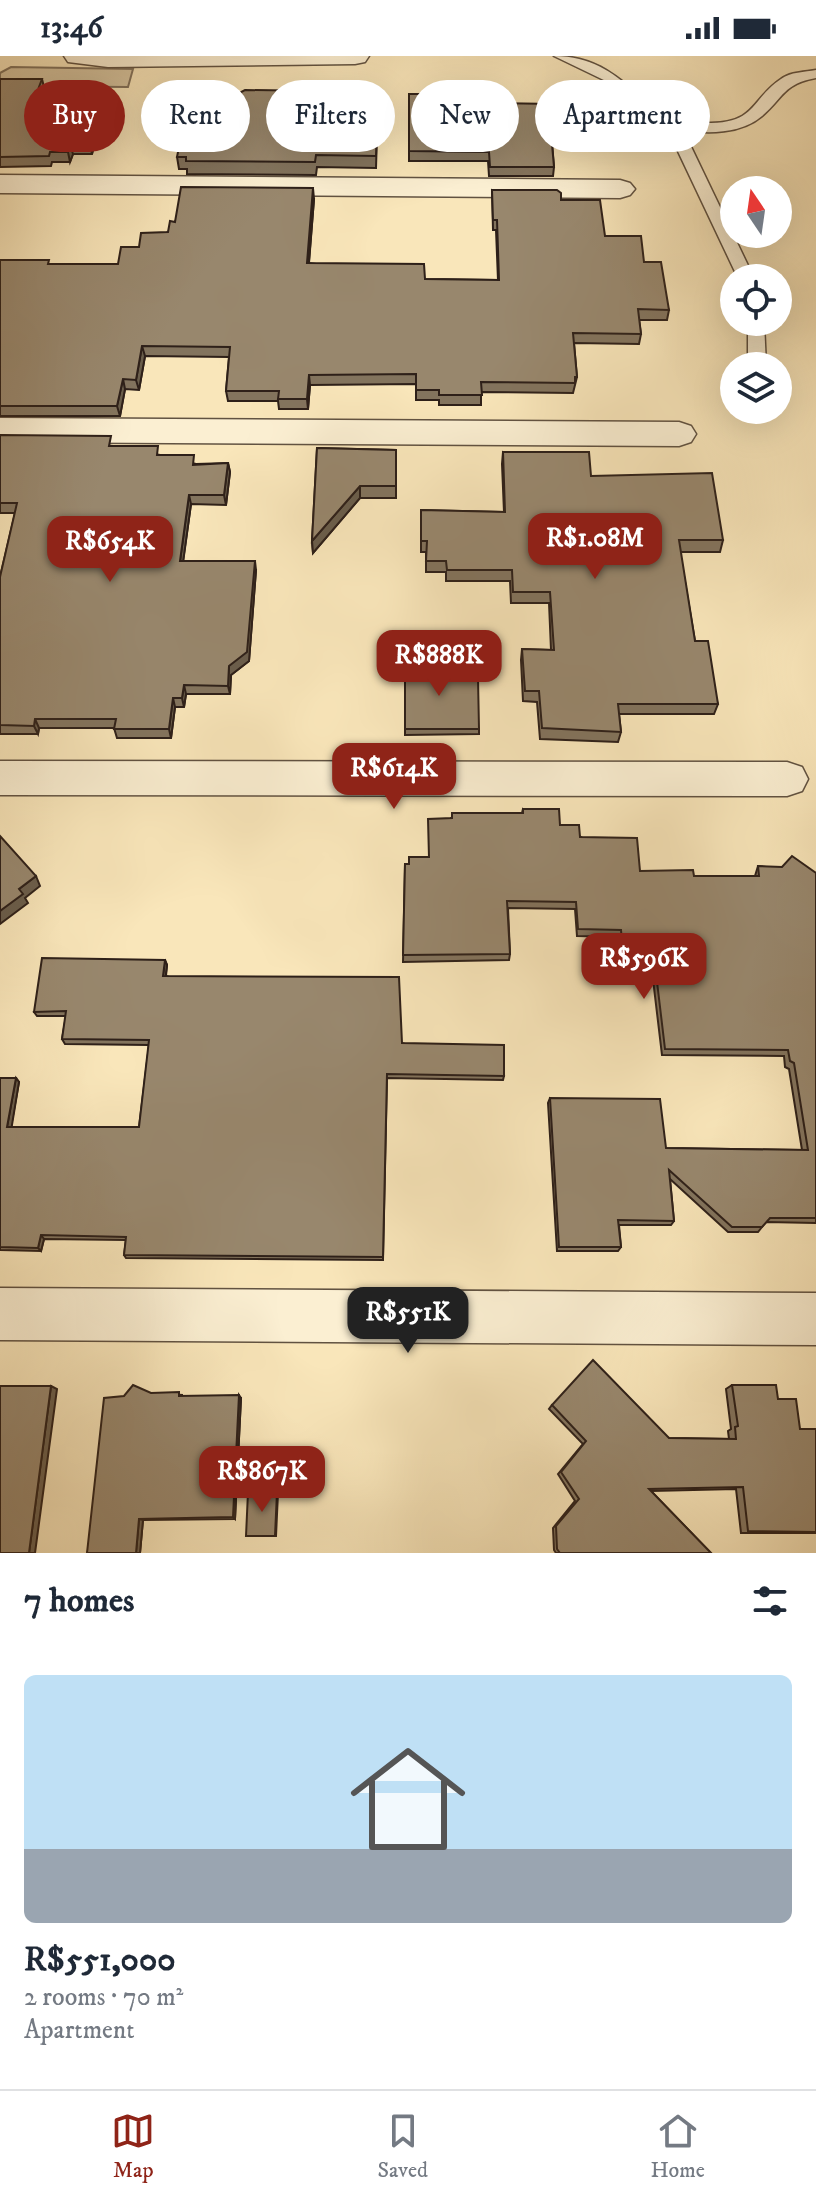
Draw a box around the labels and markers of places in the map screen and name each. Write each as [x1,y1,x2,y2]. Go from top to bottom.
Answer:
pin: R$1.08M [521,513,669,581]
pin: R$654K [45,516,175,584]
pin: R$888K [374,630,504,698]
pin: R$614K [329,743,459,811]
pin: R$596K [579,933,709,1001]
pin: R$551K [343,1287,473,1355]
pin: R$867K [197,1446,327,1514]

